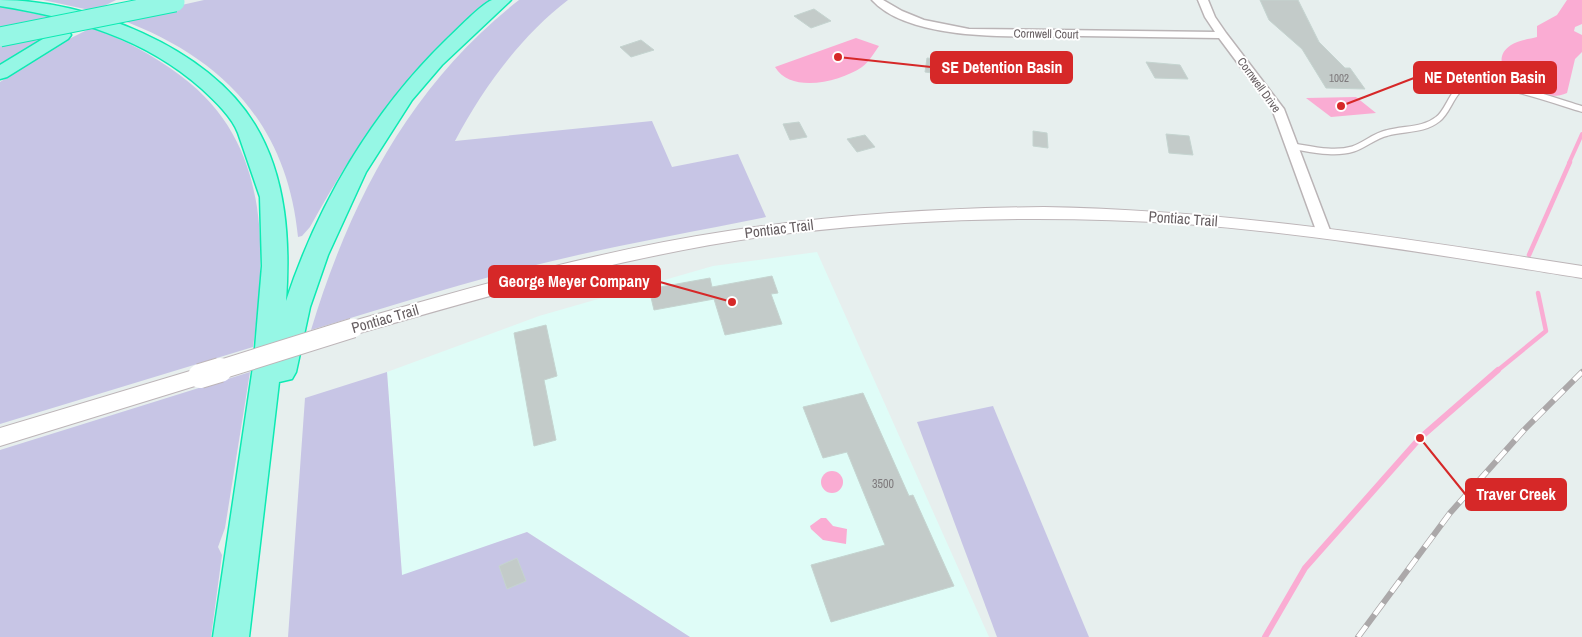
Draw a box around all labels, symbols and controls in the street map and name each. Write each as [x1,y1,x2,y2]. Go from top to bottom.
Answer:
street label: Cornwell Court [1013,25,1079,43]
callout: SE Detention Basin [931,52,1072,83]
street label: Cornwell Drive [1234,54,1284,116]
text: SE Detention Basin [941,56,1063,78]
callout: NE Detention Basin [1414,62,1556,93]
text: NE Detention Basin [1424,66,1546,88]
house number: 1002 [1329,71,1349,85]
street label: Pontiac Trail [1148,206,1218,231]
street label: Pontiac Trail [743,214,815,243]
callout: George Meyer Company [489,266,660,297]
text: George Meyer Company [499,270,650,292]
street label: Pontiac Trail [349,299,421,338]
house number: 3500 [872,476,894,492]
callout: Traver Creek [1466,479,1566,510]
text: Traver Creek [1476,483,1556,505]

